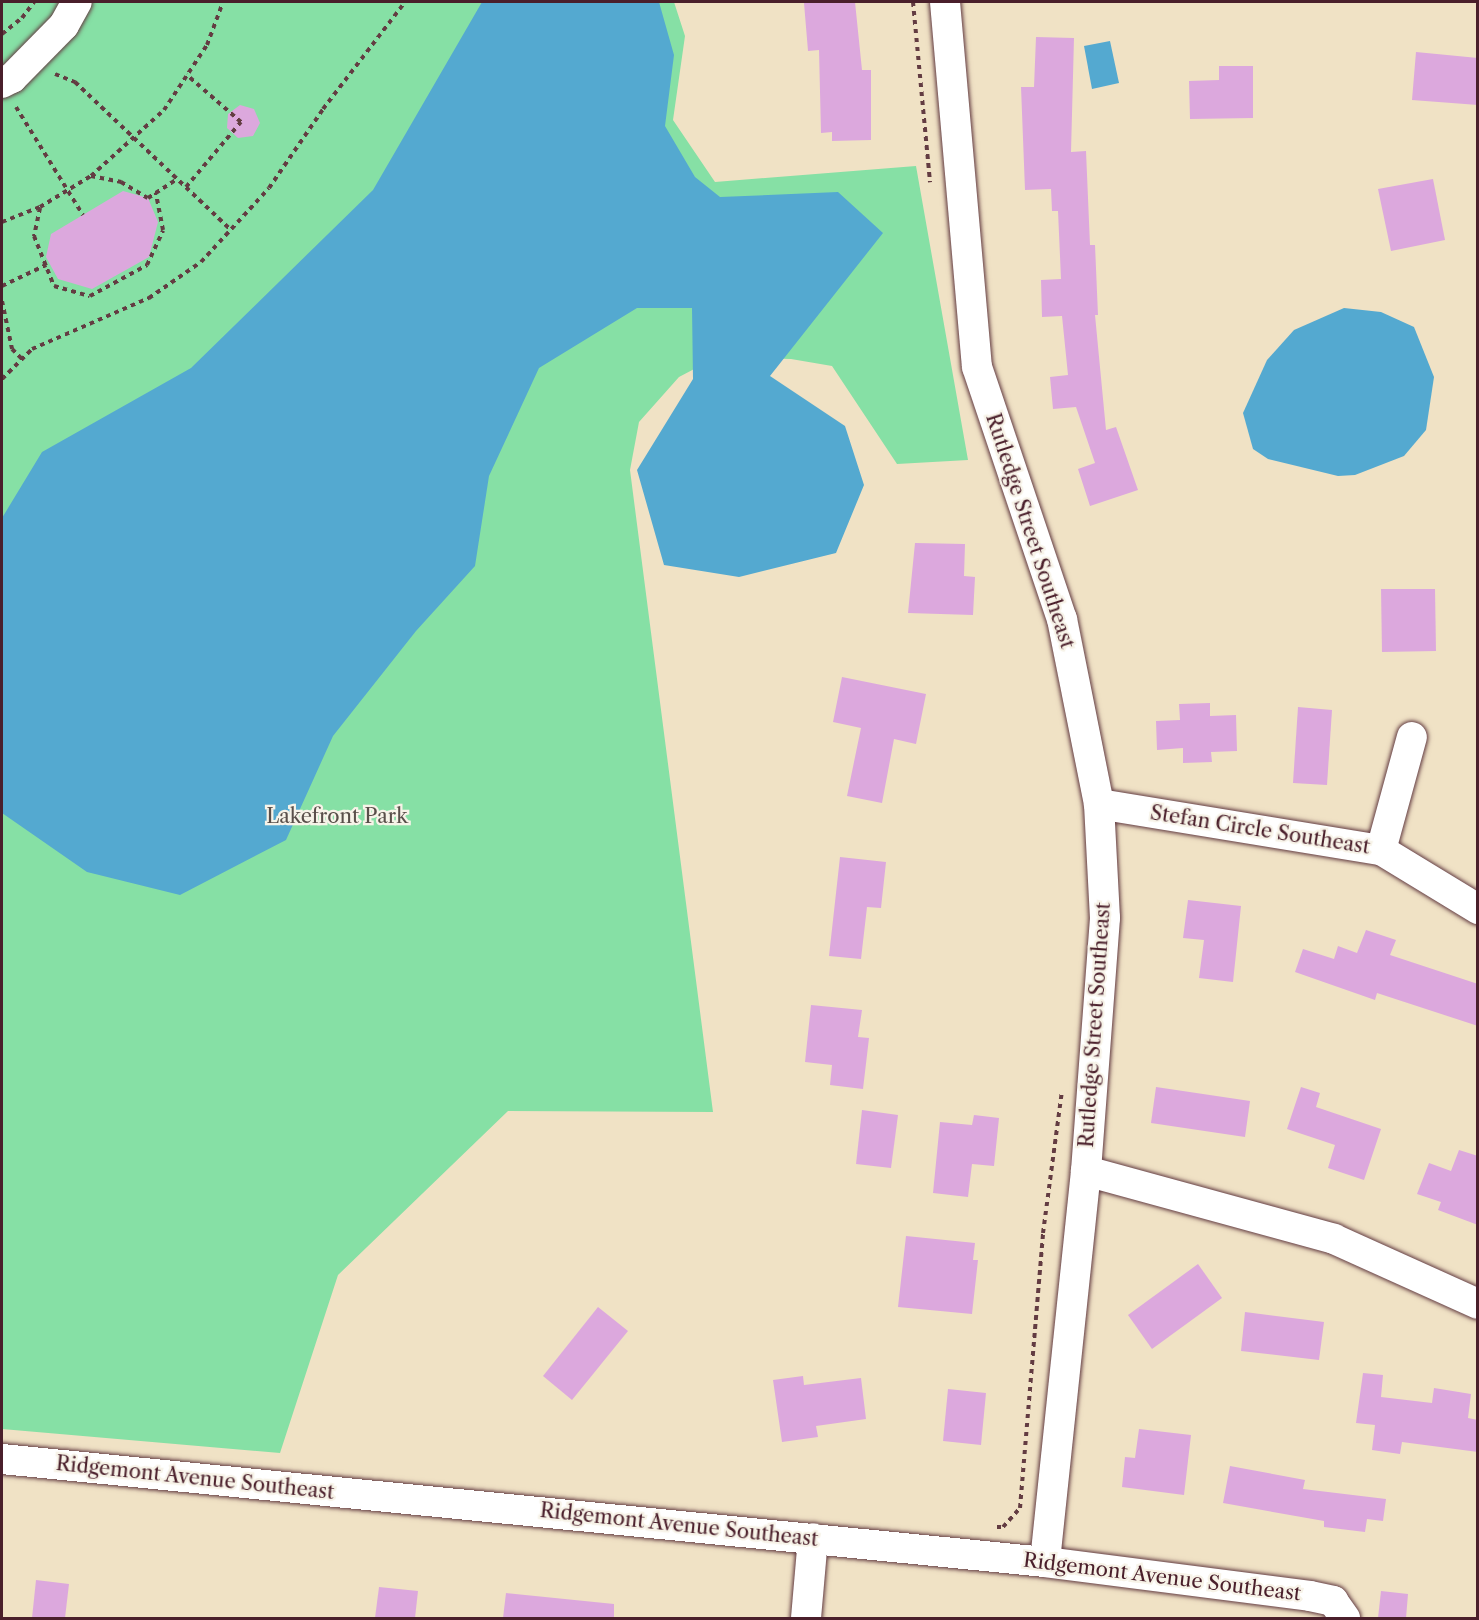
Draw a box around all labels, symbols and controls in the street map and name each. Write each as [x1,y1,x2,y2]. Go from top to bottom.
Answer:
street label: Rutledge Street Southeast [981,410,1079,652]
street label: Stefan Circle Southeast [1148,801,1372,859]
park label: Lakefront Park [266,804,408,828]
street label: Rutledge Street Southeast [1074,902,1116,1148]
street label: Ridgemont Avenue Southeast [54,1451,336,1505]
street label: Ridgemont Avenue Southeast [538,1498,820,1552]
street label: Ridgemont Avenue Southeast [1021,1548,1303,1606]

